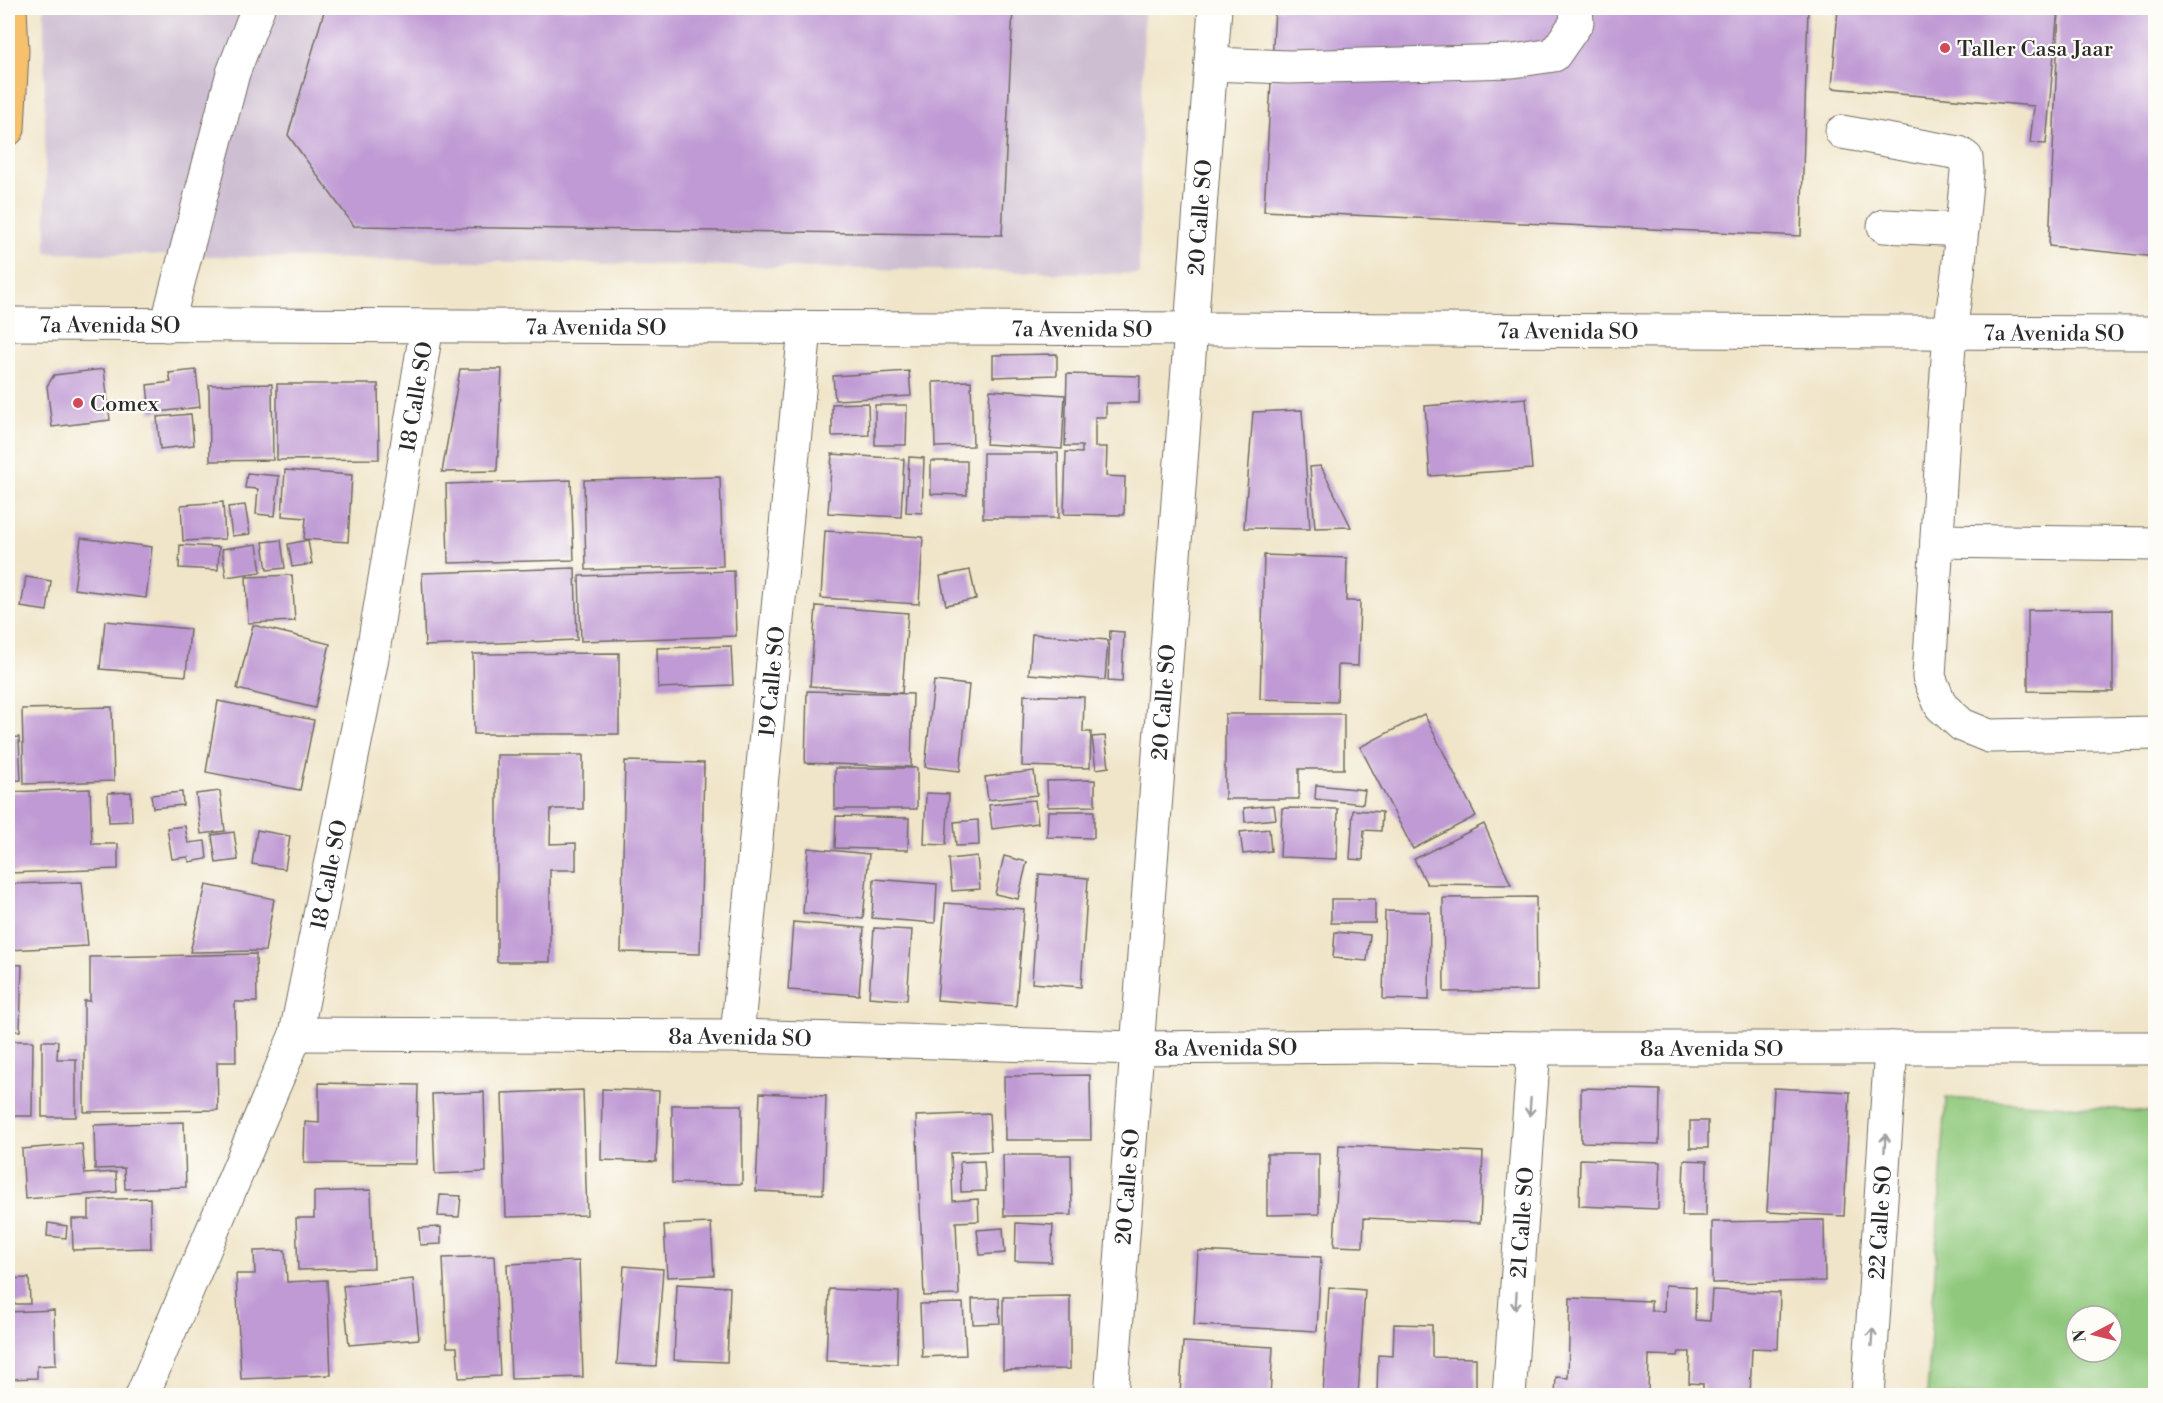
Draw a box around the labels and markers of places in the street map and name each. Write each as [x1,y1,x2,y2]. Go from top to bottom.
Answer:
place label: Taller Casa Jaar [1957,36,2113,63]
marker: Taller Casa Jaar [1938,41,1952,55]
place label: Comex [90,391,160,418]
marker: Comex [71,396,85,410]

